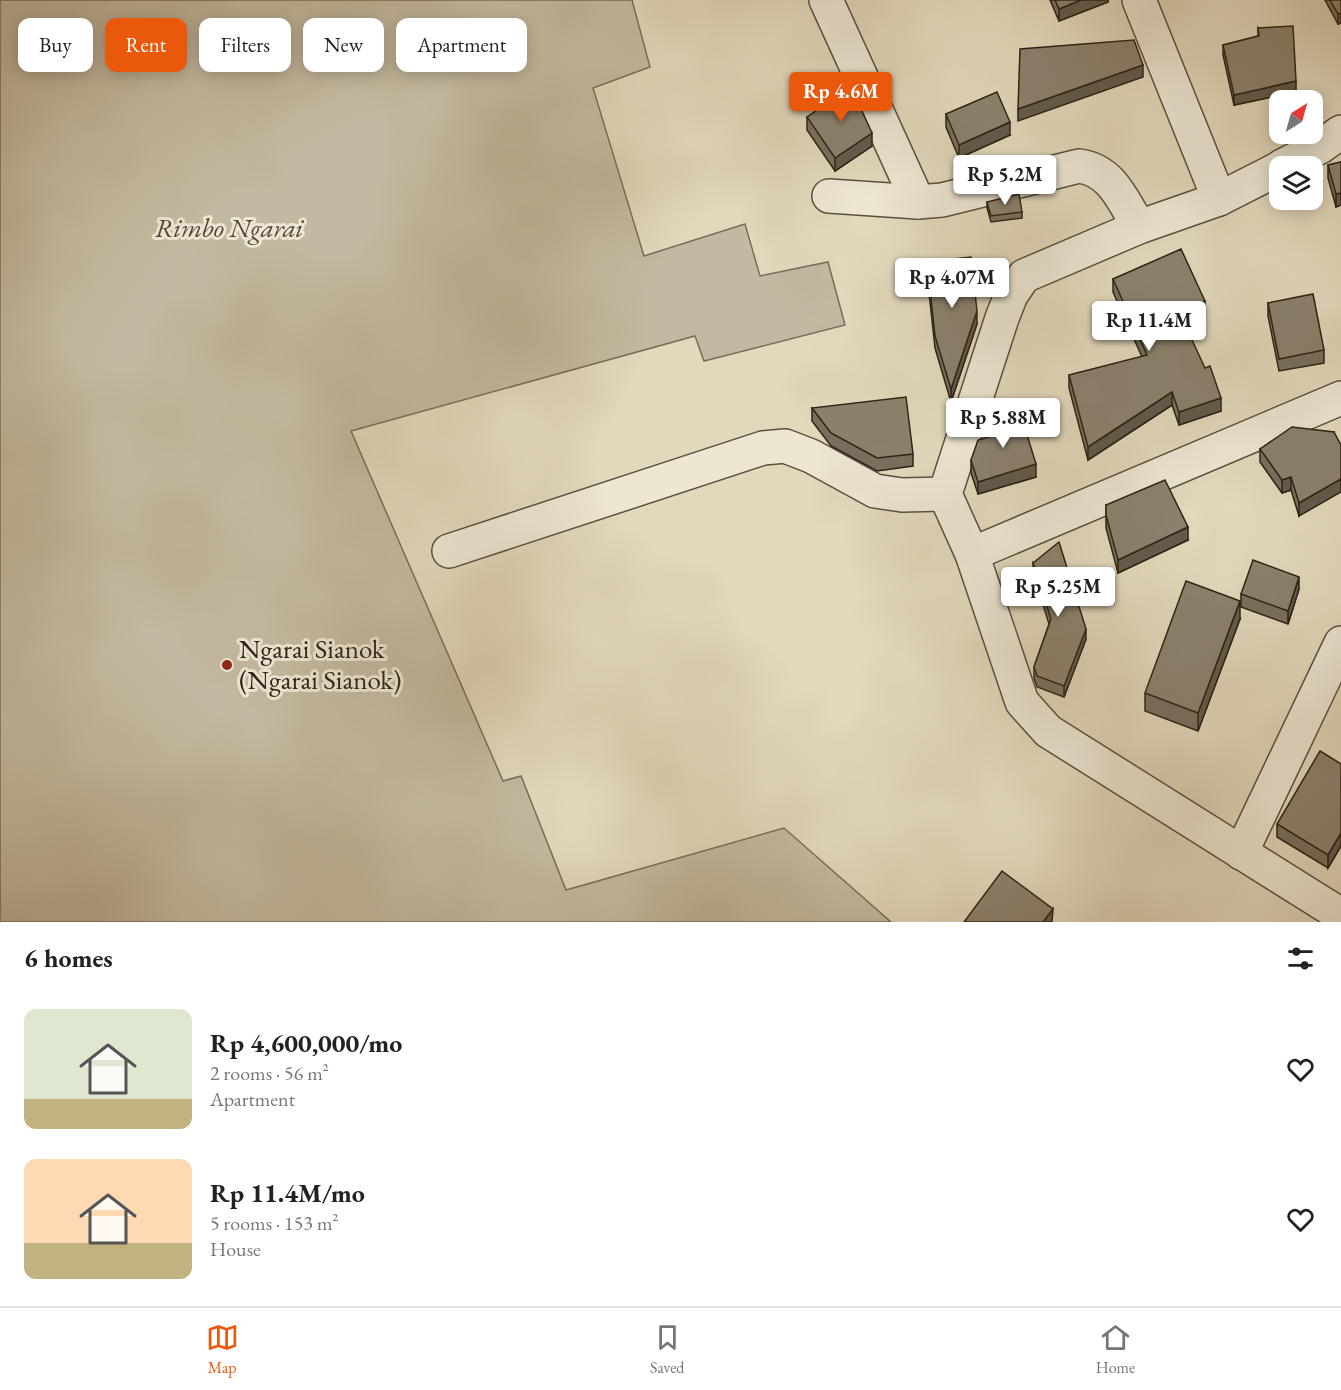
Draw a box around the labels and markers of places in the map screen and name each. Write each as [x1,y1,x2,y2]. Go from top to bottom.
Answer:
pin: Rp 4.6M [786,72,896,123]
pin: Rp 5.2M [950,155,1060,206]
pin: Rp 4.07M [890,258,1014,309]
pin: Rp 11.4M [1087,301,1211,352]
pin: Rp 5.88M [941,398,1065,449]
pin: Rp 5.25M [996,567,1120,618]
place label: Ngarai Sianok (Ngarai Sianok) [239,631,402,697]
marker: Ngarai Sianok (Ngarai Sianok) [220,658,234,672]

